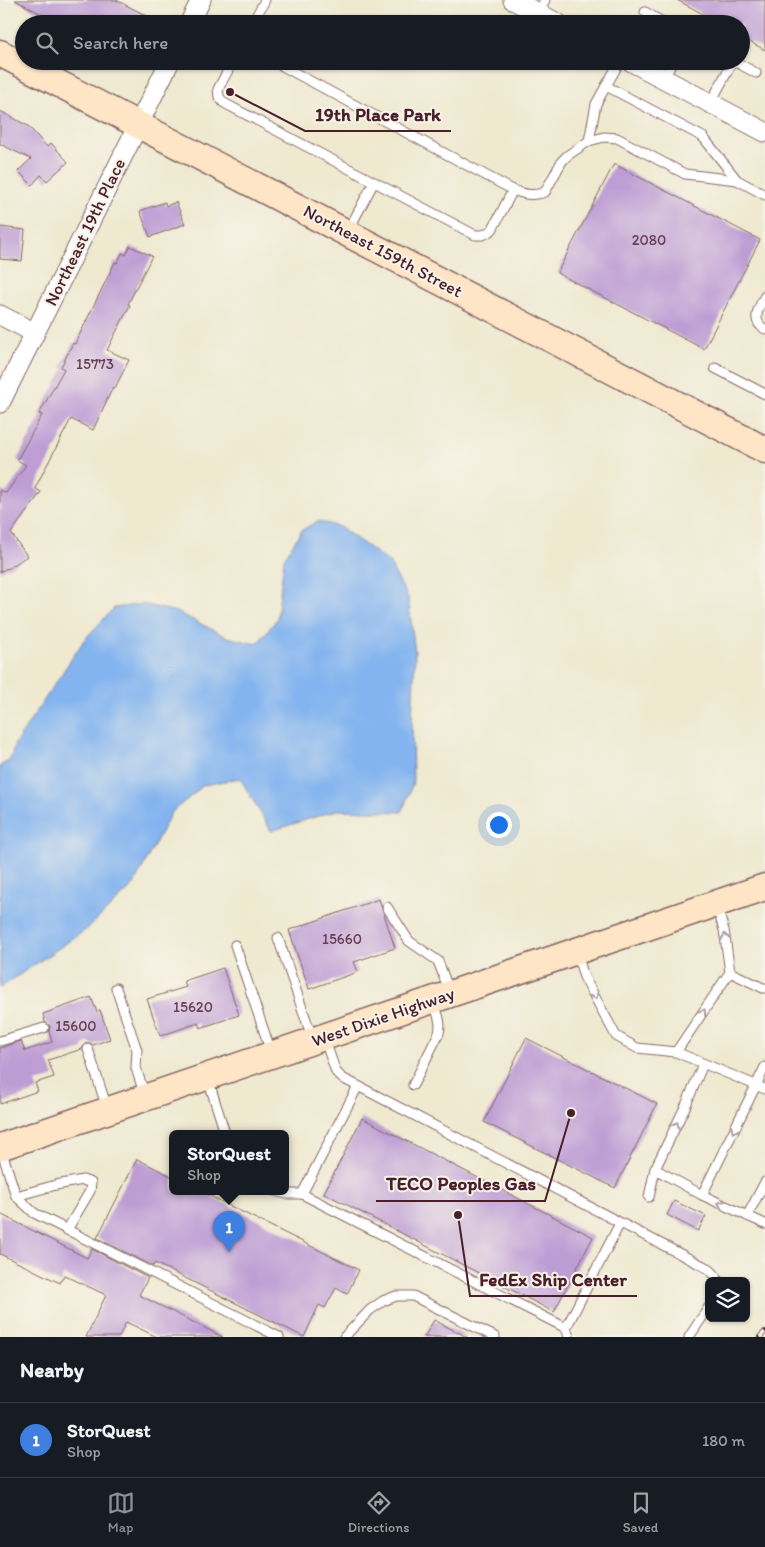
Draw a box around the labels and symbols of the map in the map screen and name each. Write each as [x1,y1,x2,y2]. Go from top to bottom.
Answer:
callout: 19th Place Park [305,97,451,131]
text: 19th Place Park [315,103,441,126]
street label: Northeast 19th Place [40,155,130,309]
street label: Northeast 159th Street [300,200,467,302]
house number: 2080 [632,231,666,249]
house number: 15773 [76,355,114,373]
your location [486,812,512,838]
house number: 15660 [322,930,362,948]
one-way arrow [720,933,731,941]
street label: West Dixie Highway [309,982,458,1052]
one-way arrow [589,991,599,1000]
house number: 15620 [173,998,213,1016]
one-way arrow [697,1008,706,1017]
house number: 15600 [55,1017,97,1035]
one-way arrow [670,1121,680,1130]
one-way arrow [730,1125,740,1134]
callout: TECO Peoples Gas [376,1167,545,1201]
text: TECO Peoples Gas [385,1172,537,1195]
one-way arrow [717,1200,726,1210]
pin: 1 [213,1211,245,1252]
callout: FedEx Ship Center [470,1262,637,1296]
text: FedEx Ship Center [479,1268,627,1291]

